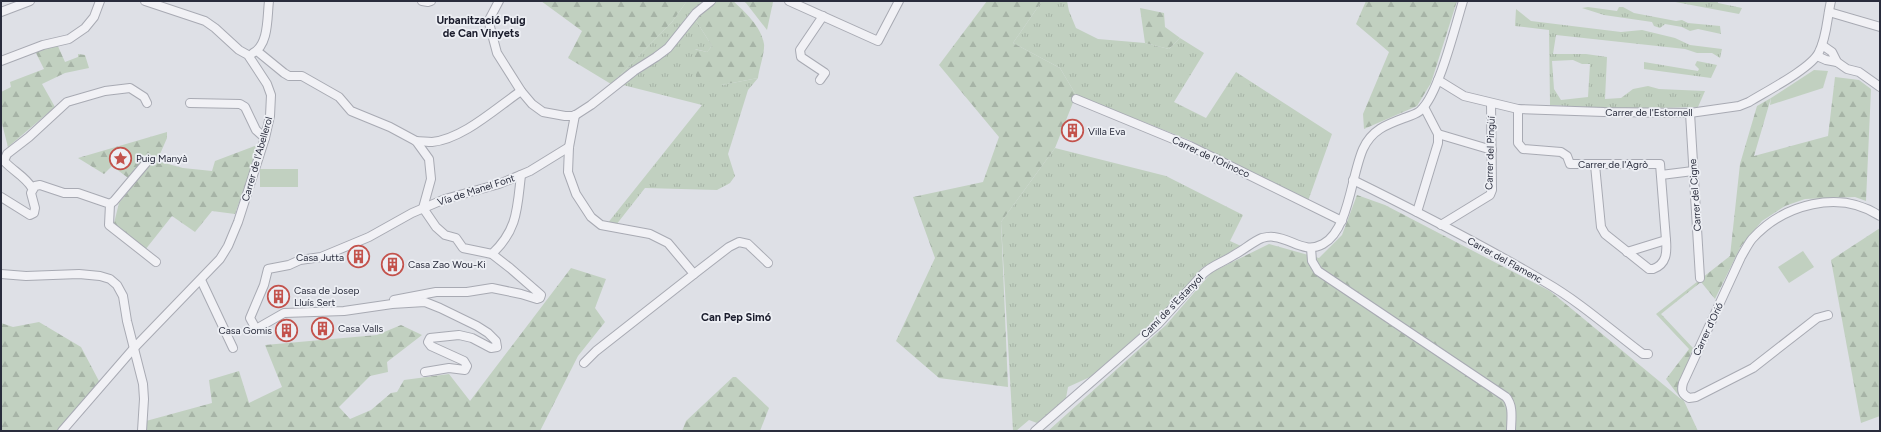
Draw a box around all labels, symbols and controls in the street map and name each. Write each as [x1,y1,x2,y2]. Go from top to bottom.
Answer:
district label: Urbanització Puig de Can Vinyets [436,14,526,40]
street label: Carrer de l'Estornell [1605,106,1693,119]
street label: Carrer de l'Abellerol [239,115,275,203]
street label: Carrer del Pingüí [1482,115,1498,190]
building icon: Villa Eva [1059,118,1085,144]
place label: Villa Eva [1088,125,1125,138]
street label: Carrer de l'Orinoco [1170,133,1252,181]
place icon: Puig Manyà [107,145,133,171]
place label: Puig Manyà [136,152,187,165]
street label: Carrer de l'Agrò [1578,158,1648,171]
street label: Carrer del Cigne [1686,158,1704,232]
street label: Vía de Manel Font [436,171,516,209]
street label: Carrer del Flamenc [1465,234,1545,286]
building icon: Casa Jutta [346,244,372,270]
place label: Casa Jutta [296,251,344,264]
building icon: Casa Zao Wou-Ki [380,251,406,277]
place label: Casa Zao Wou-Ki [408,258,485,271]
street label: Camí de s'Estanyol [1138,271,1206,341]
building icon: Casa de Josep Lluís Sert [266,283,292,309]
place label: Casa de Josep Lluís Sert [294,284,359,309]
street label: Carrer d'Orió [1690,300,1726,358]
district label: Can Pep Simó [701,311,772,324]
building icon: Casa Valls [309,315,335,341]
building icon: Casa Gomis [274,317,300,343]
place label: Casa Valls [338,322,384,335]
place label: Casa Gomis [219,324,272,337]

